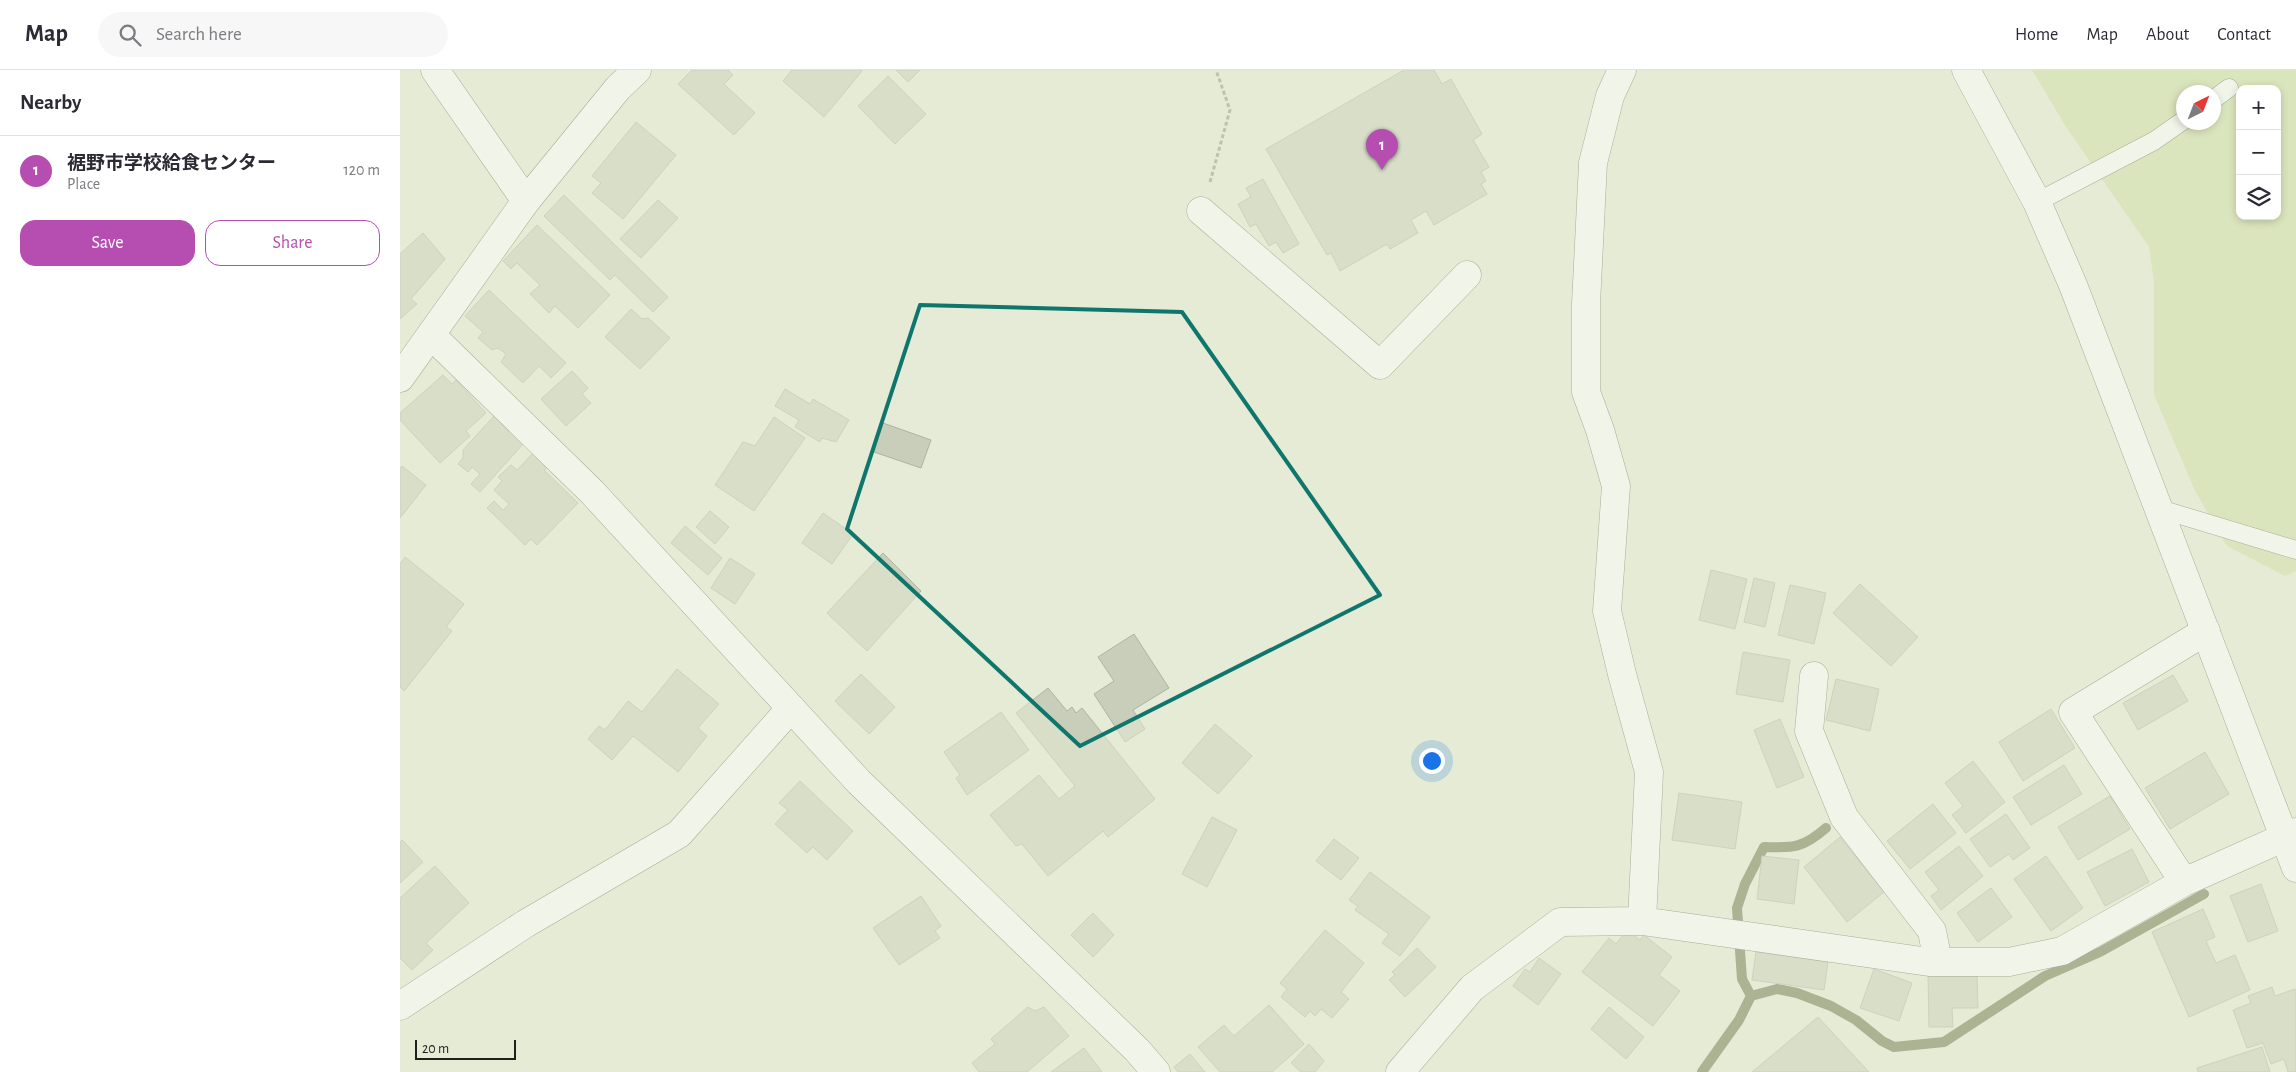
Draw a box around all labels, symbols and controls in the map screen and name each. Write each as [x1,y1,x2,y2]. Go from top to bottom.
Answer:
search box [98,12,448,57]
icon: search [116,21,144,49]
text: Map [25,22,68,46]
text: Search here [156,25,242,44]
text: Home [2015,26,2058,44]
text: Map [2086,26,2118,44]
text: About [2146,26,2189,44]
text: Contact [2217,26,2271,44]
north arrow [2176,85,2221,130]
map controls [2236,85,2281,220]
button: + [2236,85,2281,130]
text: Nearby [20,92,81,113]
pin: 1 [1366,129,1398,170]
button: − [2236,130,2281,175]
text: 裾野市学校給食センター [67,154,276,173]
text: 1 [33,162,39,178]
text: 120 m [343,162,380,178]
button: layers [2236,175,2281,220]
text: Place [67,176,100,192]
button: Save [20,220,195,266]
button: Share [205,220,380,266]
your location [1419,748,1445,774]
scale bar [415,1037,516,1060]
text: 20 m [422,1042,449,1056]

